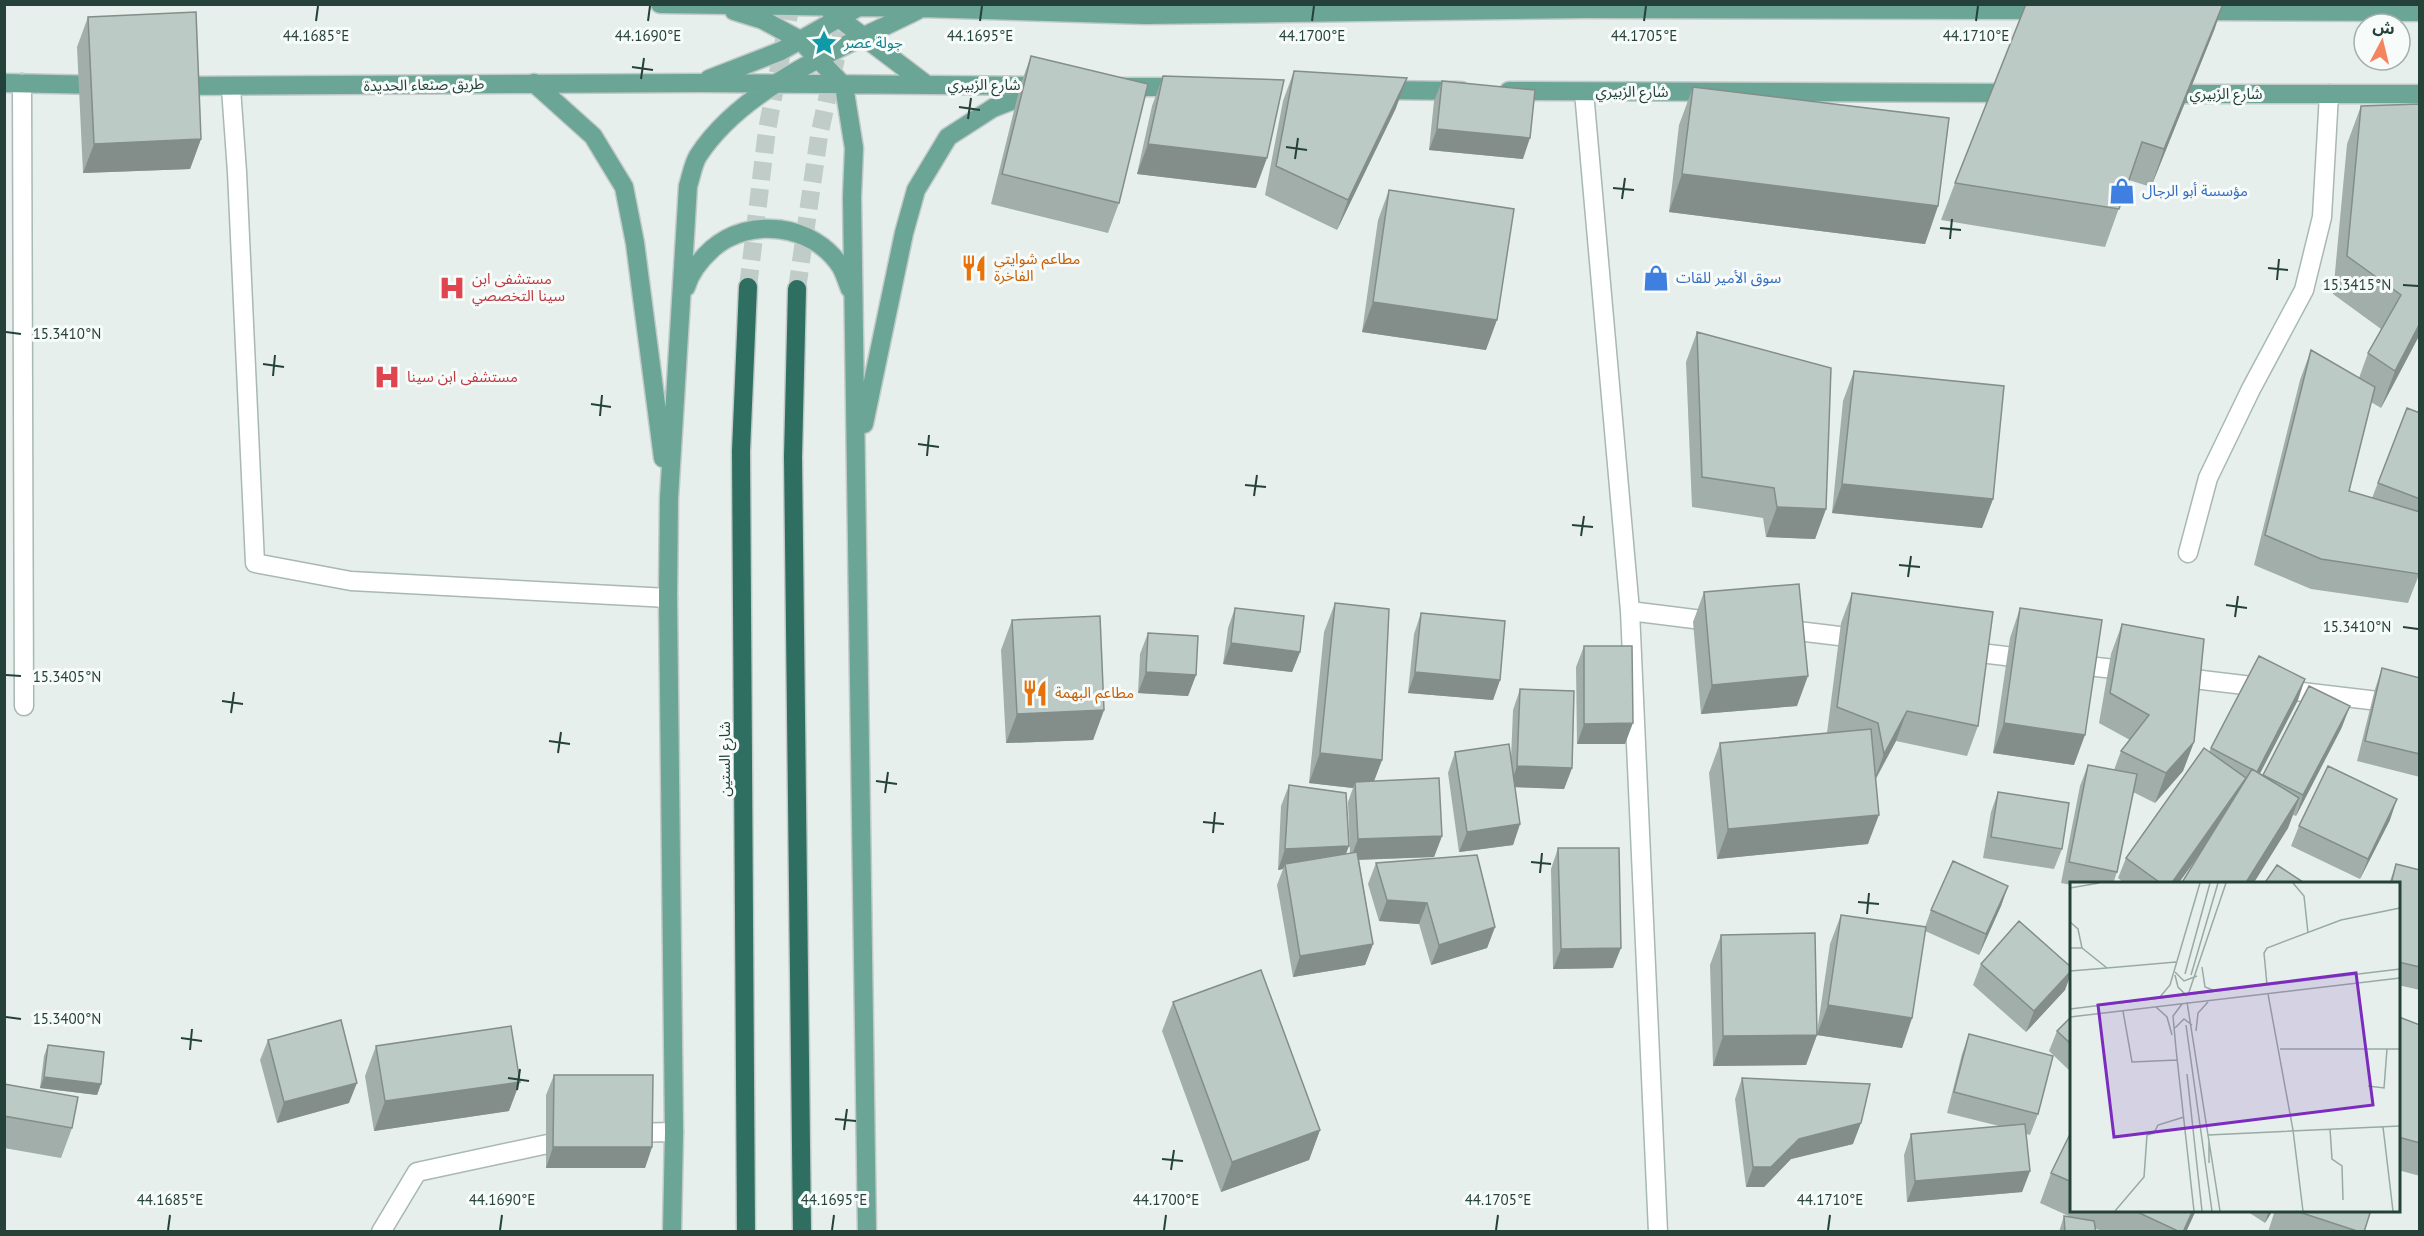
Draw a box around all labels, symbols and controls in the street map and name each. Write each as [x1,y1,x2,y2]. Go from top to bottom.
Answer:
north arrow [2352,12,2412,72]
text: ش [2372,16,2396,38]
text: 44.1685°E [283,26,349,45]
text: 44.1690°E [615,26,681,45]
text: 44.1695°E [947,26,1013,45]
text: 44.1700°E [1279,26,1345,45]
text: 44.1705°E [1611,26,1677,45]
text: 44.1710°E [1943,26,2009,45]
place icon: جولة عصر [809,28,839,58]
place label: جولة عصر [843,33,903,52]
street label: طريق صنعاء الحديدة [363,74,485,96]
street label: شارع الزبيري [947,75,1021,97]
street label: شارع الزبيري [1595,82,1669,104]
street label: شارع الزبيري [2189,84,2263,106]
shop icon: مؤسسة أبو الرجال [2107,176,2137,206]
place label: مؤسسة أبو الرجال [2142,181,2248,200]
place label: مطاعم شوايتي الفاخرة [994,249,1080,285]
restaurant icon: مطاعم شوايتي الفاخرة [959,253,989,283]
shop icon: سوق الأمير للقات [1641,263,1671,293]
place label: سوق الأمير للقات [1676,268,1781,287]
place label: مستشفى ابن سينا التخصصي [472,269,565,307]
hospital icon: مستشفى ابن سينا التخصصي [437,273,467,303]
text: 15.3415°N [2323,275,2391,294]
text: 15.3410°N [33,324,101,343]
hospital icon: مستشفى ابن سينا [372,362,402,392]
place label: مستشفى ابن سينا [407,367,518,386]
text: 15.3410°N [2323,617,2391,636]
text: 15.3405°N [33,667,101,686]
restaurant icon: مطاعم البهمة [1020,678,1050,708]
place label: مطاعم البهمة [1055,683,1134,704]
street label: شارع الستين [715,721,737,797]
inset map [2070,882,2400,1212]
text: 15.3400°N [33,1009,101,1028]
text: 44.1685°E [137,1190,203,1209]
text: 44.1690°E [469,1190,535,1209]
text: 44.1695°E [801,1190,867,1209]
text: 44.1700°E [1133,1190,1199,1209]
text: 44.1705°E [1465,1190,1531,1209]
text: 44.1710°E [1797,1190,1863,1209]

